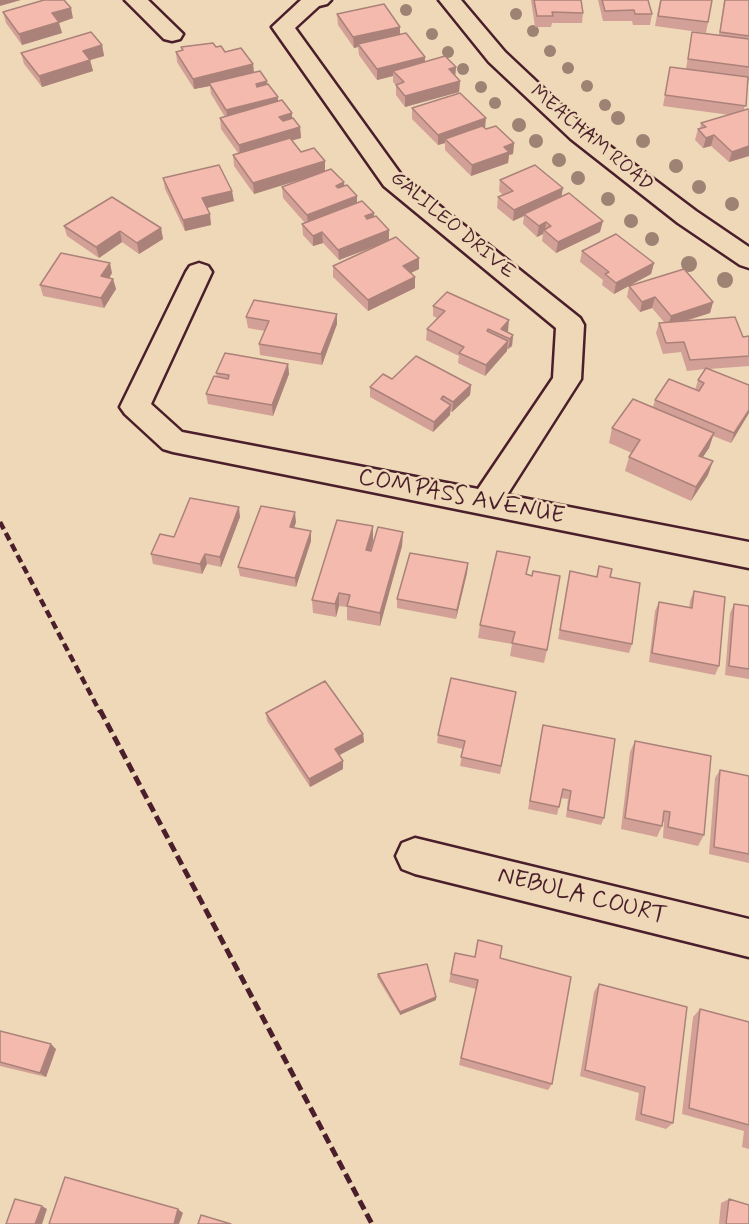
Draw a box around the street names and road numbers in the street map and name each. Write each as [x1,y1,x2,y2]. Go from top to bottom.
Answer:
street label: MEACHAM ROAD [525,81,657,197]
street label: GALILEO DRIVE [385,167,519,285]
street label: COMPASS AVENUE [355,464,567,532]
street label: NEBULA COURT [495,862,669,932]

